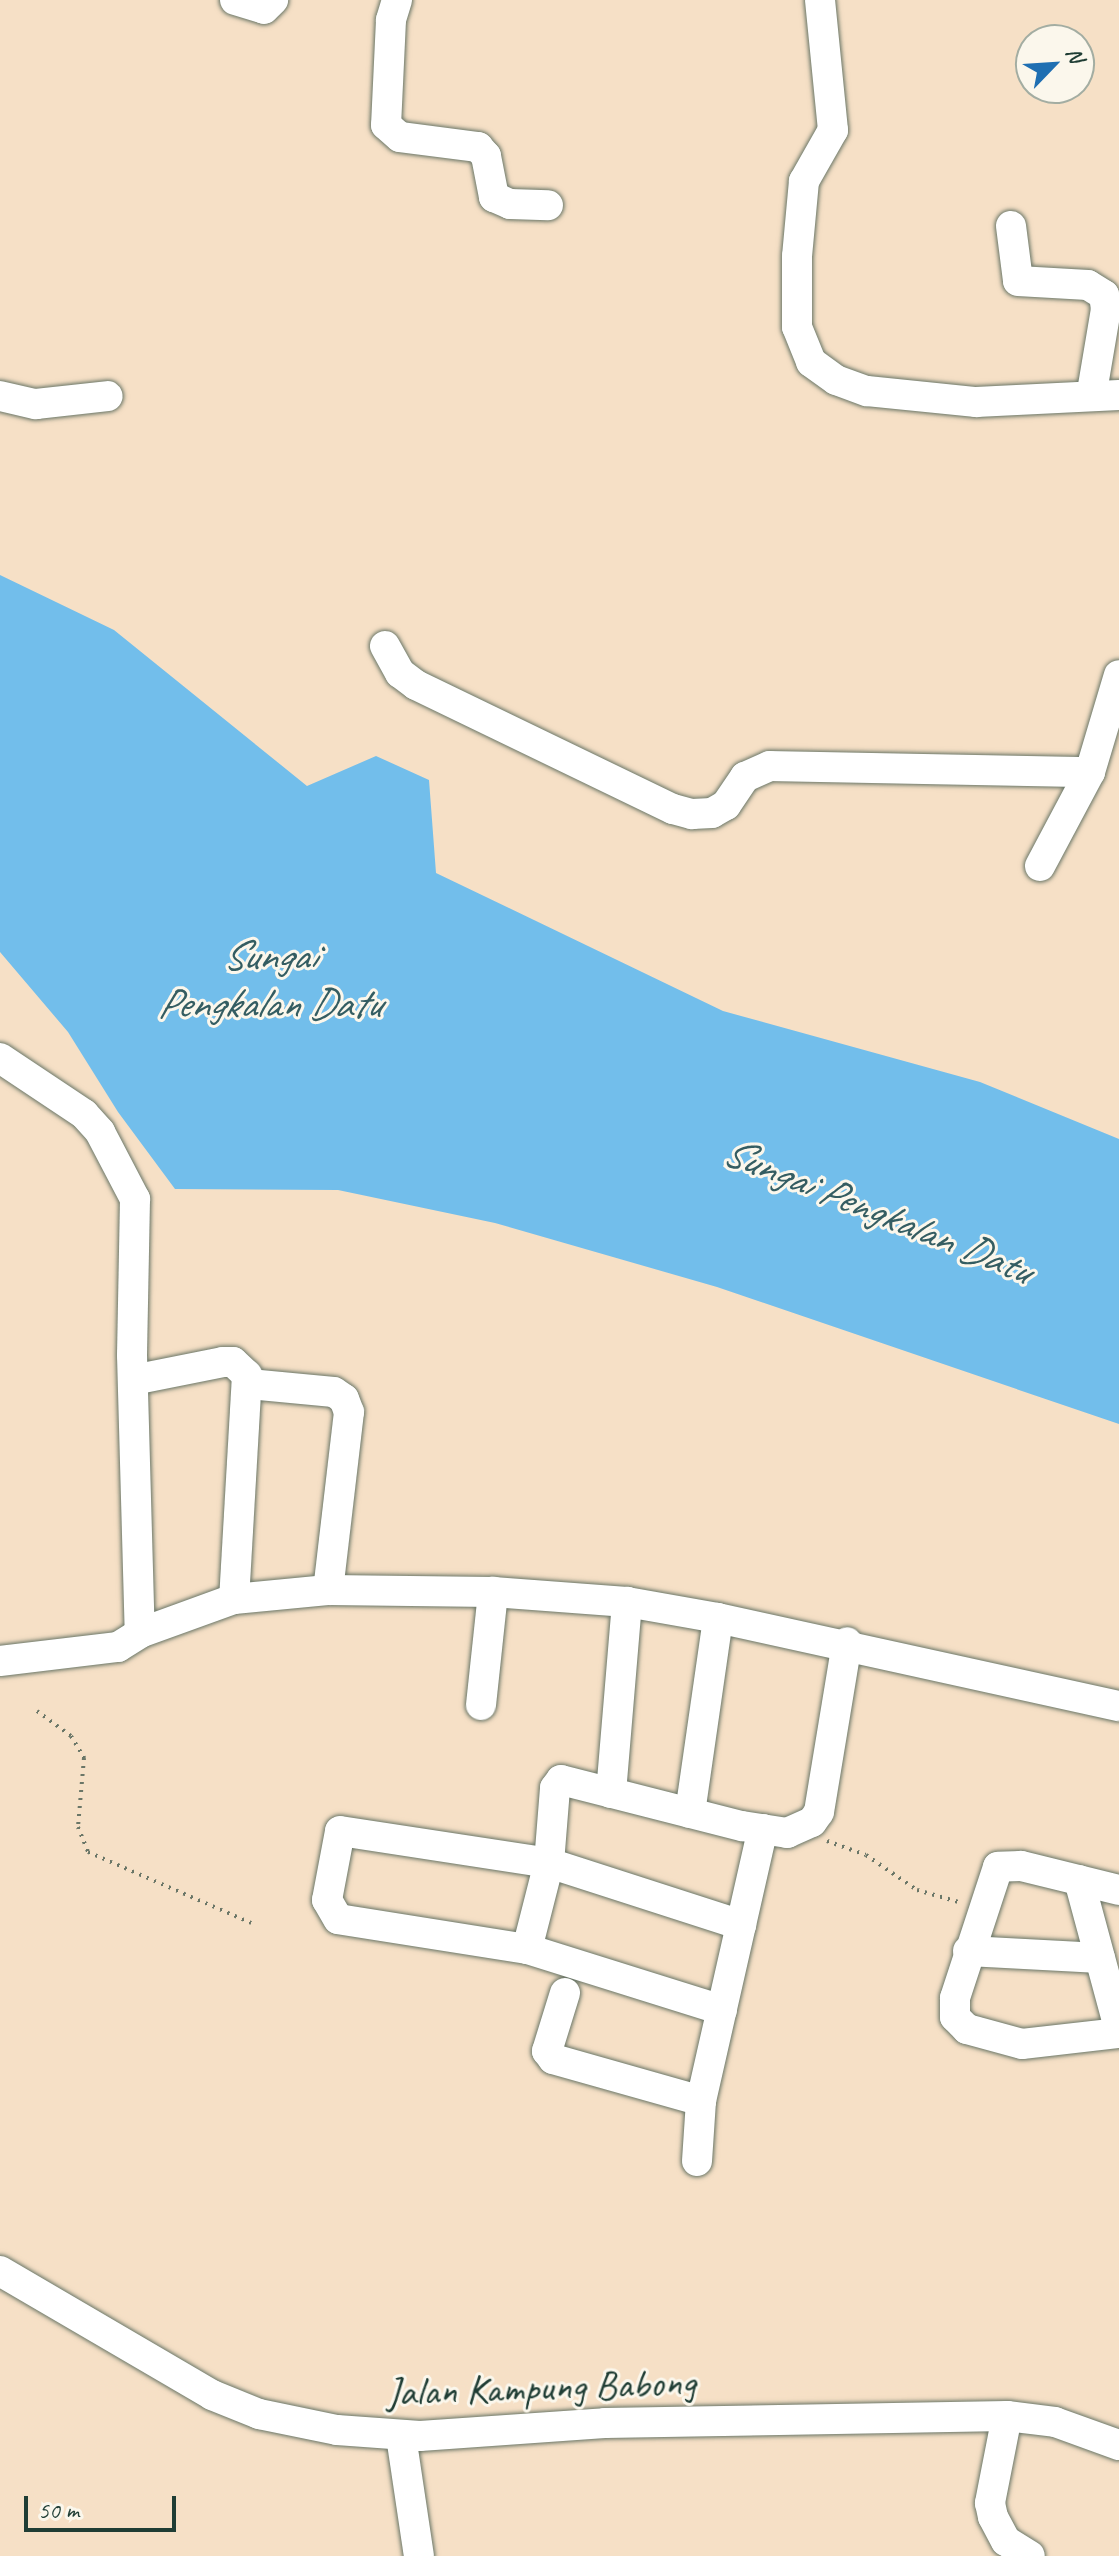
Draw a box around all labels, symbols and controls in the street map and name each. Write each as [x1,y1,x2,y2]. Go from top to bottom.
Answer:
north arrow [1015,24,1095,104]
text: N [1059,43,1091,67]
water label: Sungai Pengkalan Datu [157,931,381,1030]
water label: Sungai Pengkalan Datu [716,1126,1038,1296]
street label: Jalan Kampung Babong [384,2358,698,2416]
scale bar [28,2480,180,2530]
text: 50 m [38,2495,79,2525]

